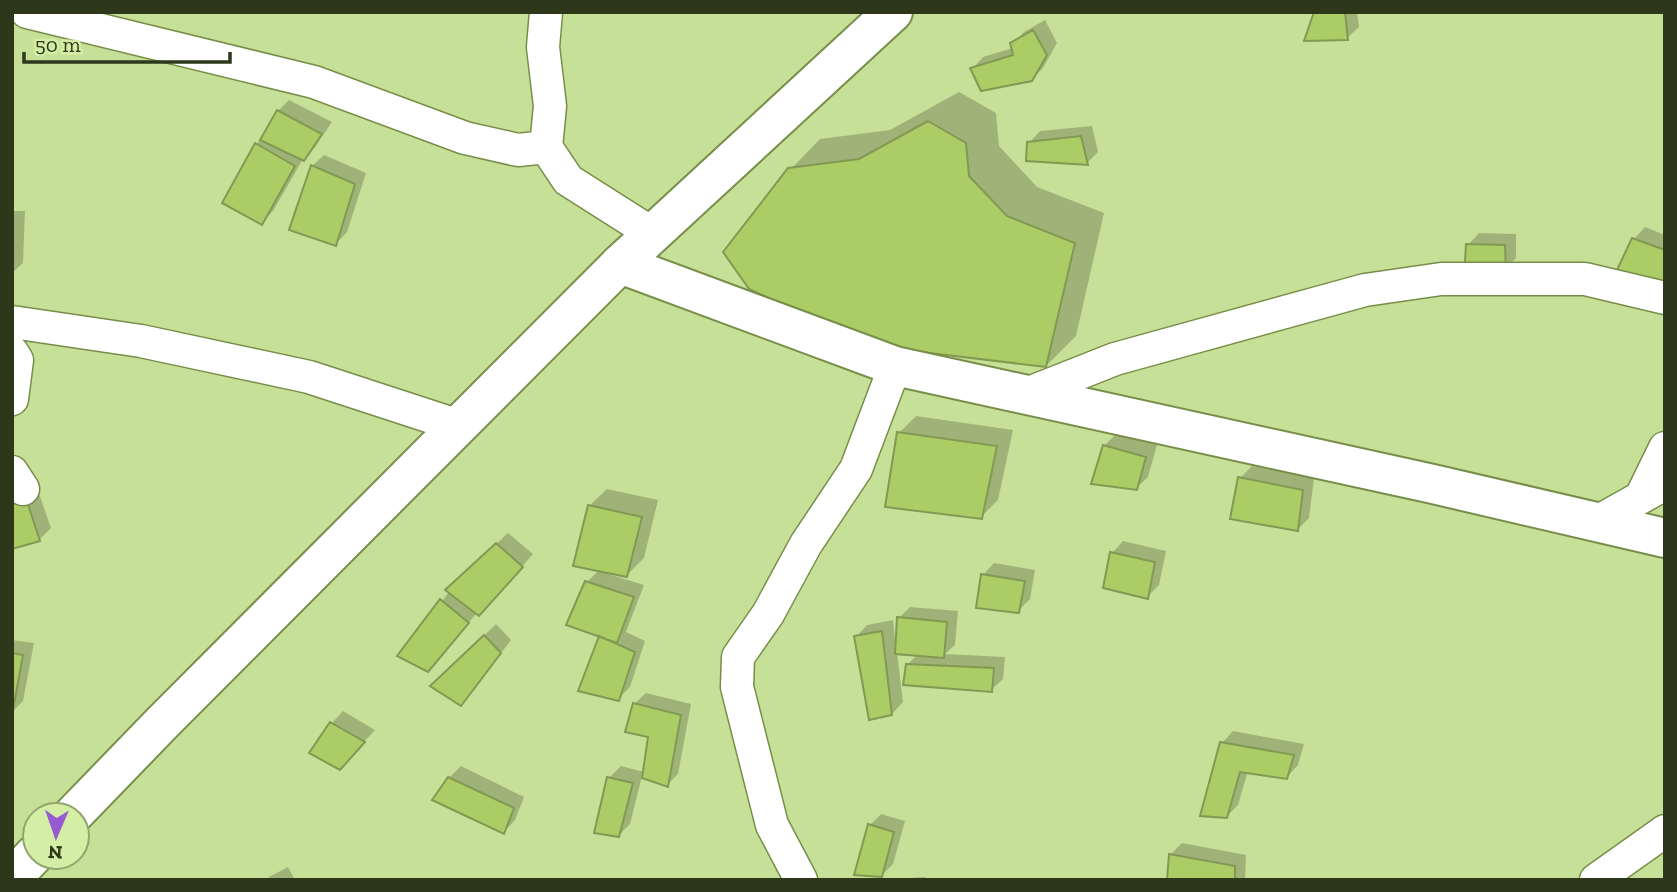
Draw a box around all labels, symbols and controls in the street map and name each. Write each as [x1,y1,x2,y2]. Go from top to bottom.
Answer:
scale bar [24,21,231,65]
text: 50 m [35,32,81,57]
north arrow [21,801,91,871]
text: N [48,841,63,864]

